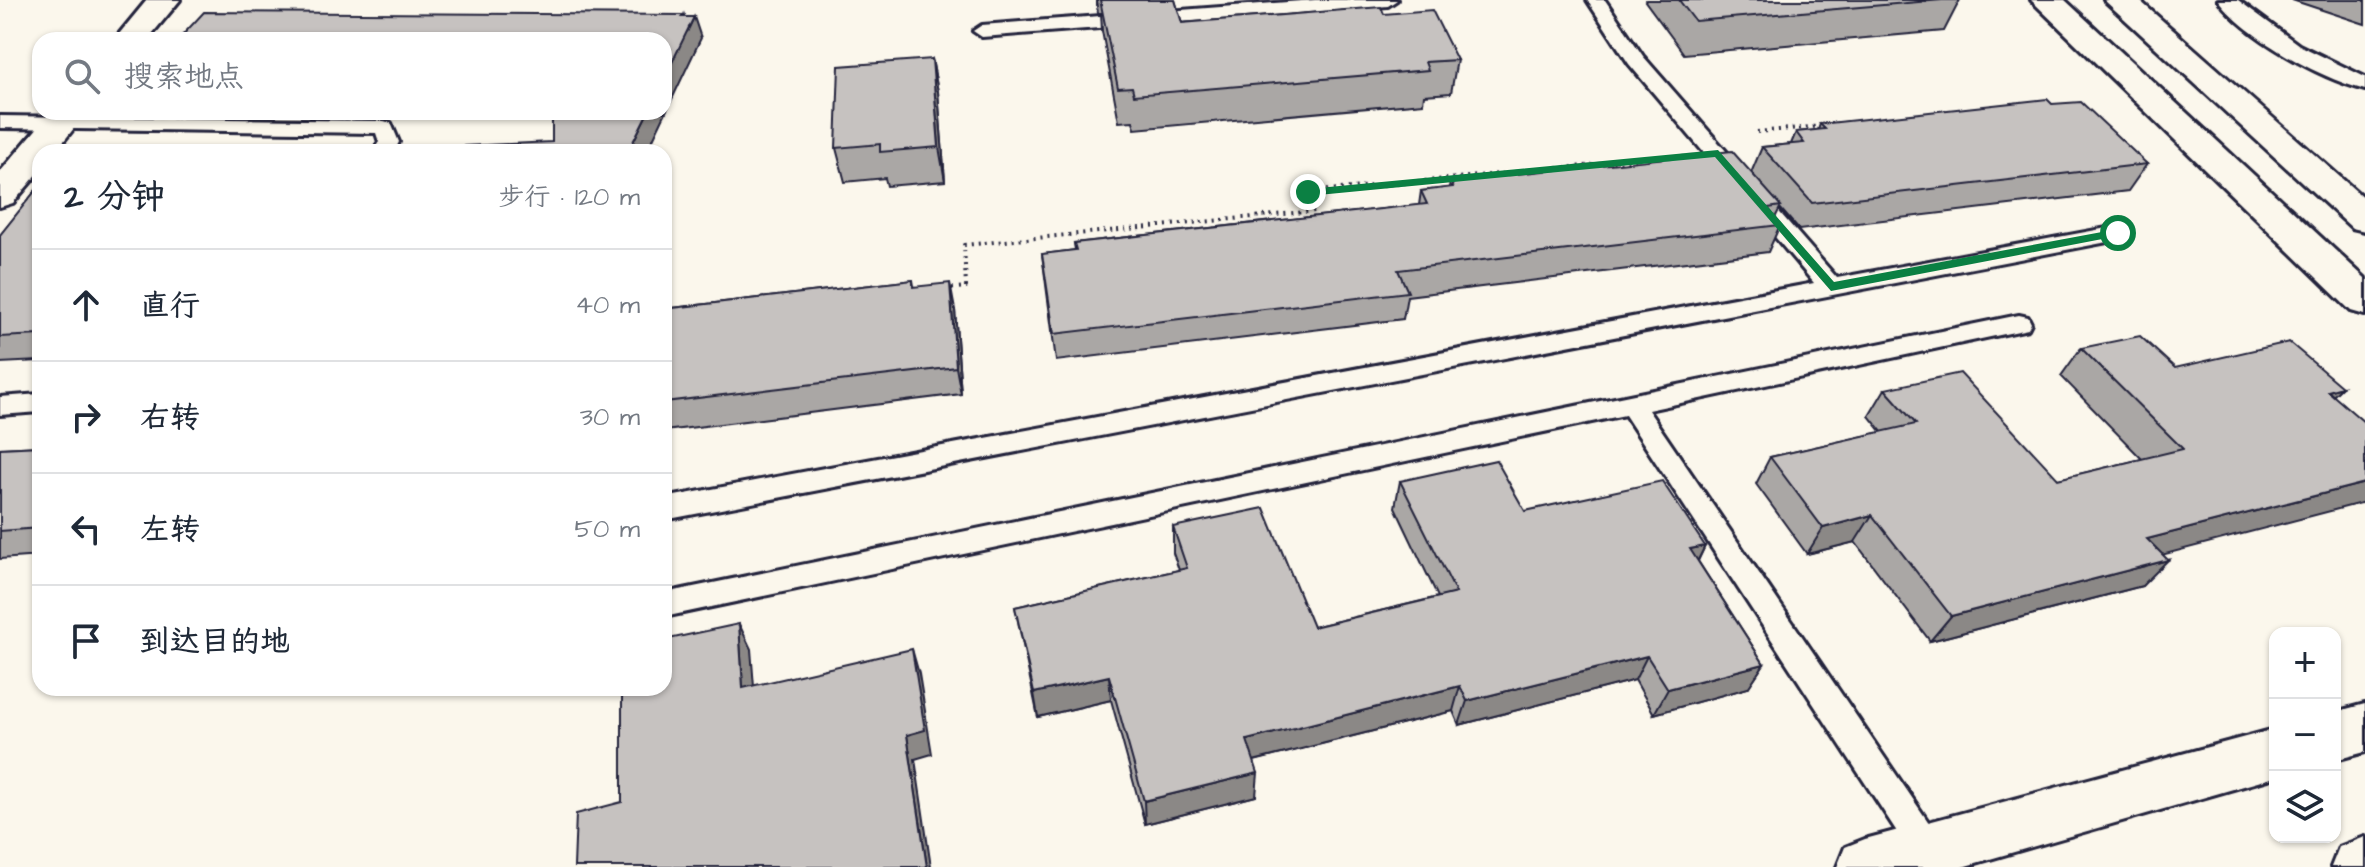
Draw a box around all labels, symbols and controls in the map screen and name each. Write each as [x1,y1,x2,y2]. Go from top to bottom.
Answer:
search box [32,32,672,120]
icon: search [60,54,104,98]
text: 搜索地点 [124,56,244,98]
text: 2 分钟 [64,173,165,221]
route end [1290,174,1326,210]
text: 步行 · 120 m [498,179,640,215]
route start [2100,215,2136,251]
icon: ahead [64,283,108,327]
text: 直行 [140,285,200,327]
text: 40 m [575,287,640,323]
icon: right [64,395,108,439]
text: 右转 [140,397,200,439]
text: 30 m [580,399,640,435]
icon: left [64,507,108,551]
text: 左转 [140,509,200,551]
text: 50 m [575,511,640,547]
icon: arrive [64,619,108,663]
text: 到达目的地 [140,621,290,663]
map controls [2269,627,2341,843]
button: + [2269,627,2341,699]
button: − [2269,699,2341,771]
button: layers [2269,771,2341,843]

